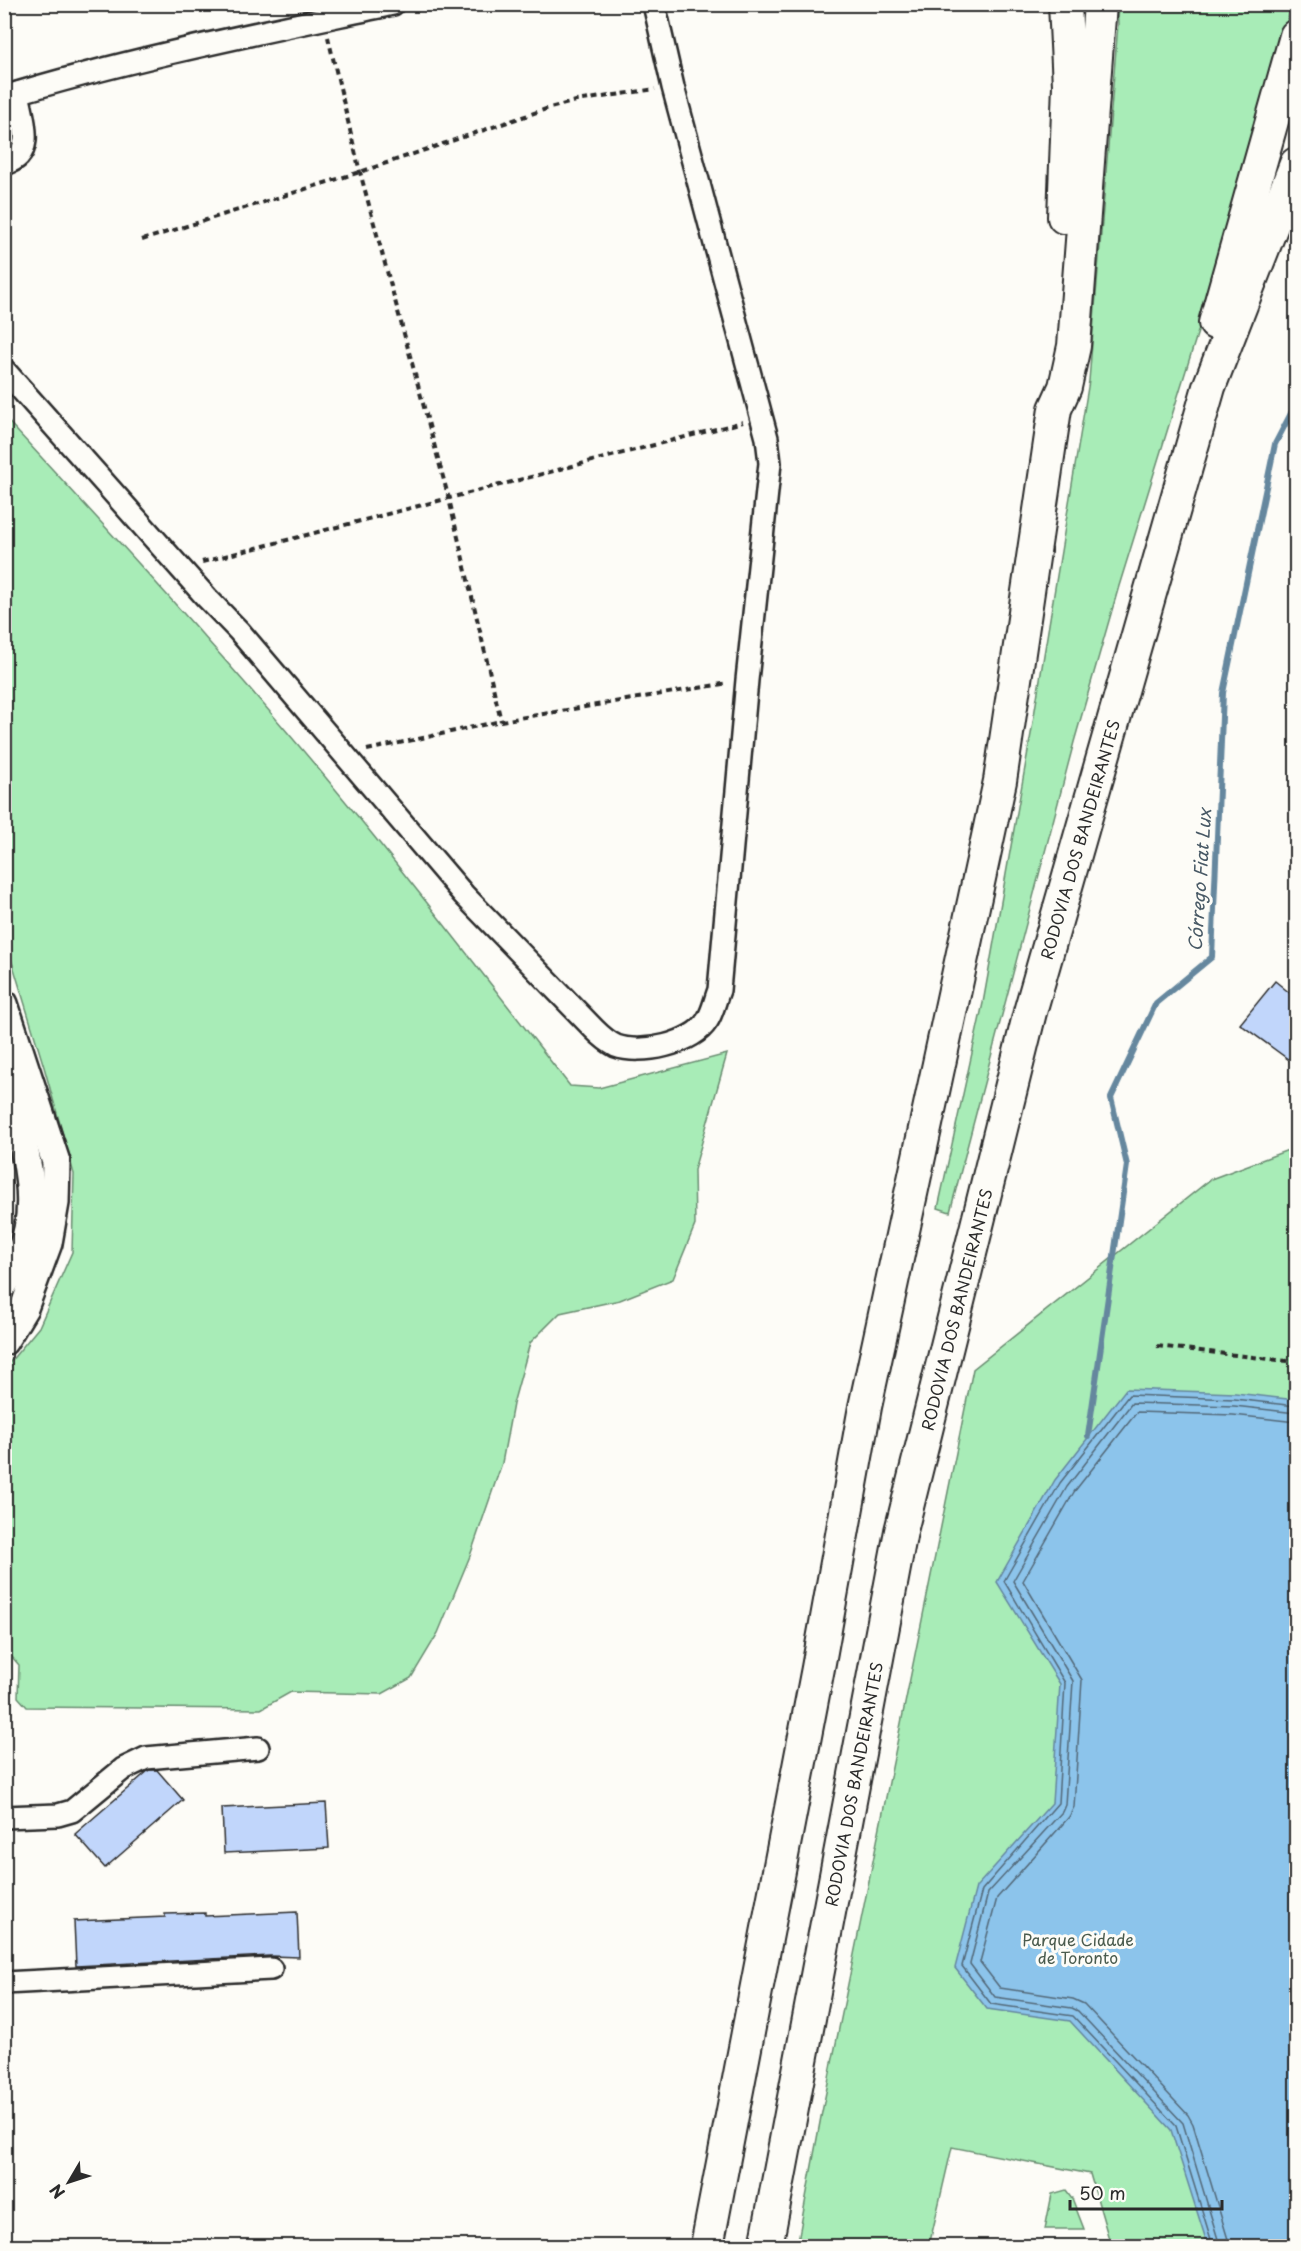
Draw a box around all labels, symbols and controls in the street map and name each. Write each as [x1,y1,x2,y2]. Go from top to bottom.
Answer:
street label: RODOVIA DOS BANDEIRANTES [1034,717,1125,962]
water label: Córrego Fiat Lux [1181,805,1218,952]
street label: RODOVIA DOS BANDEIRANTES [914,1186,998,1433]
street label: RODOVIA DOS BANDEIRANTES [818,1660,888,1908]
park label: Parque Cidade de Toronto [1022,1927,1134,1969]
north arrow [39,2152,99,2212]
scale bar [1070,2173,1222,2211]
text: 50 m [1079,2179,1126,2206]
text: N [43,2180,70,2205]

